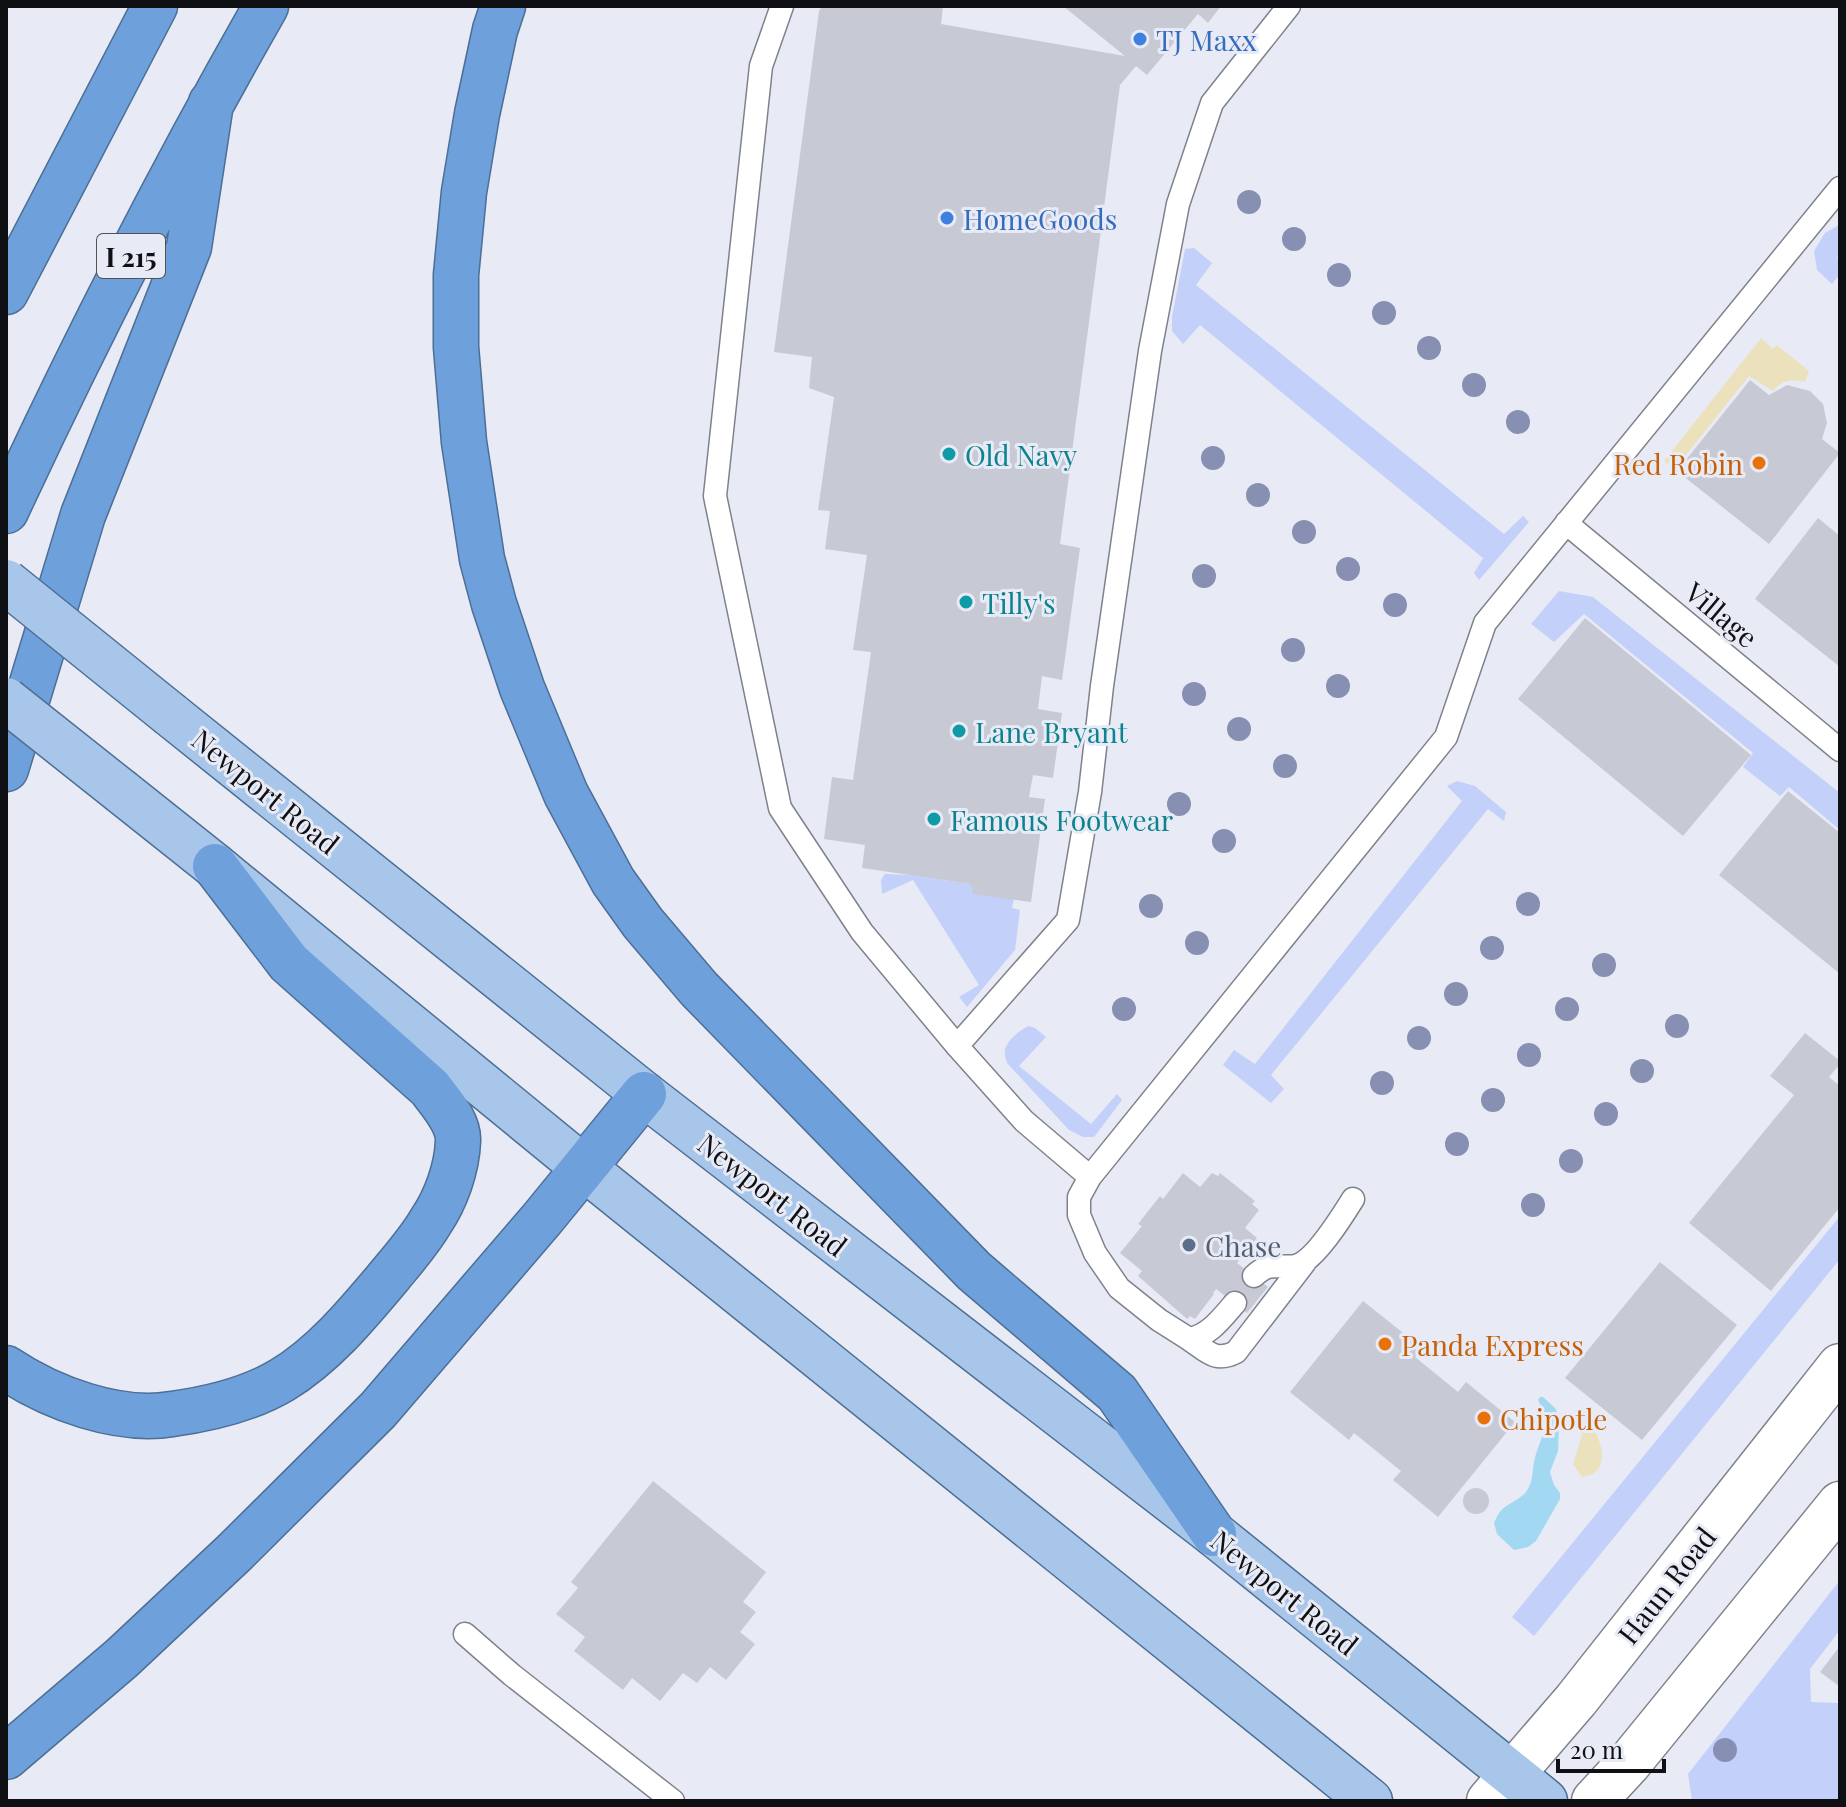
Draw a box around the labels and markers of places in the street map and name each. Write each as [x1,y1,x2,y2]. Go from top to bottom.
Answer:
place label: TJ Maxx [1156,21,1257,58]
marker: TJ Maxx [1131,30,1149,48]
place label: HomeGoods [963,200,1117,237]
marker: HomeGoods [938,209,956,227]
place label: Old Navy [965,436,1077,473]
marker: Old Navy [940,445,958,463]
place label: Red Robin [1613,445,1743,482]
marker: Red Robin [1750,454,1768,472]
place label: Tilly's [982,584,1056,621]
marker: Tilly's [957,593,975,611]
place label: Lane Bryant [975,713,1129,750]
marker: Lane Bryant [950,722,968,740]
place label: Famous Footwear [950,801,1174,838]
marker: Famous Footwear [925,810,943,828]
place label: Chase [1205,1227,1281,1264]
marker: Chase [1180,1236,1198,1254]
place label: Panda Express [1401,1326,1584,1363]
marker: Panda Express [1376,1335,1394,1353]
place label: Chipotle [1500,1400,1607,1437]
marker: Chipotle [1475,1409,1493,1427]

